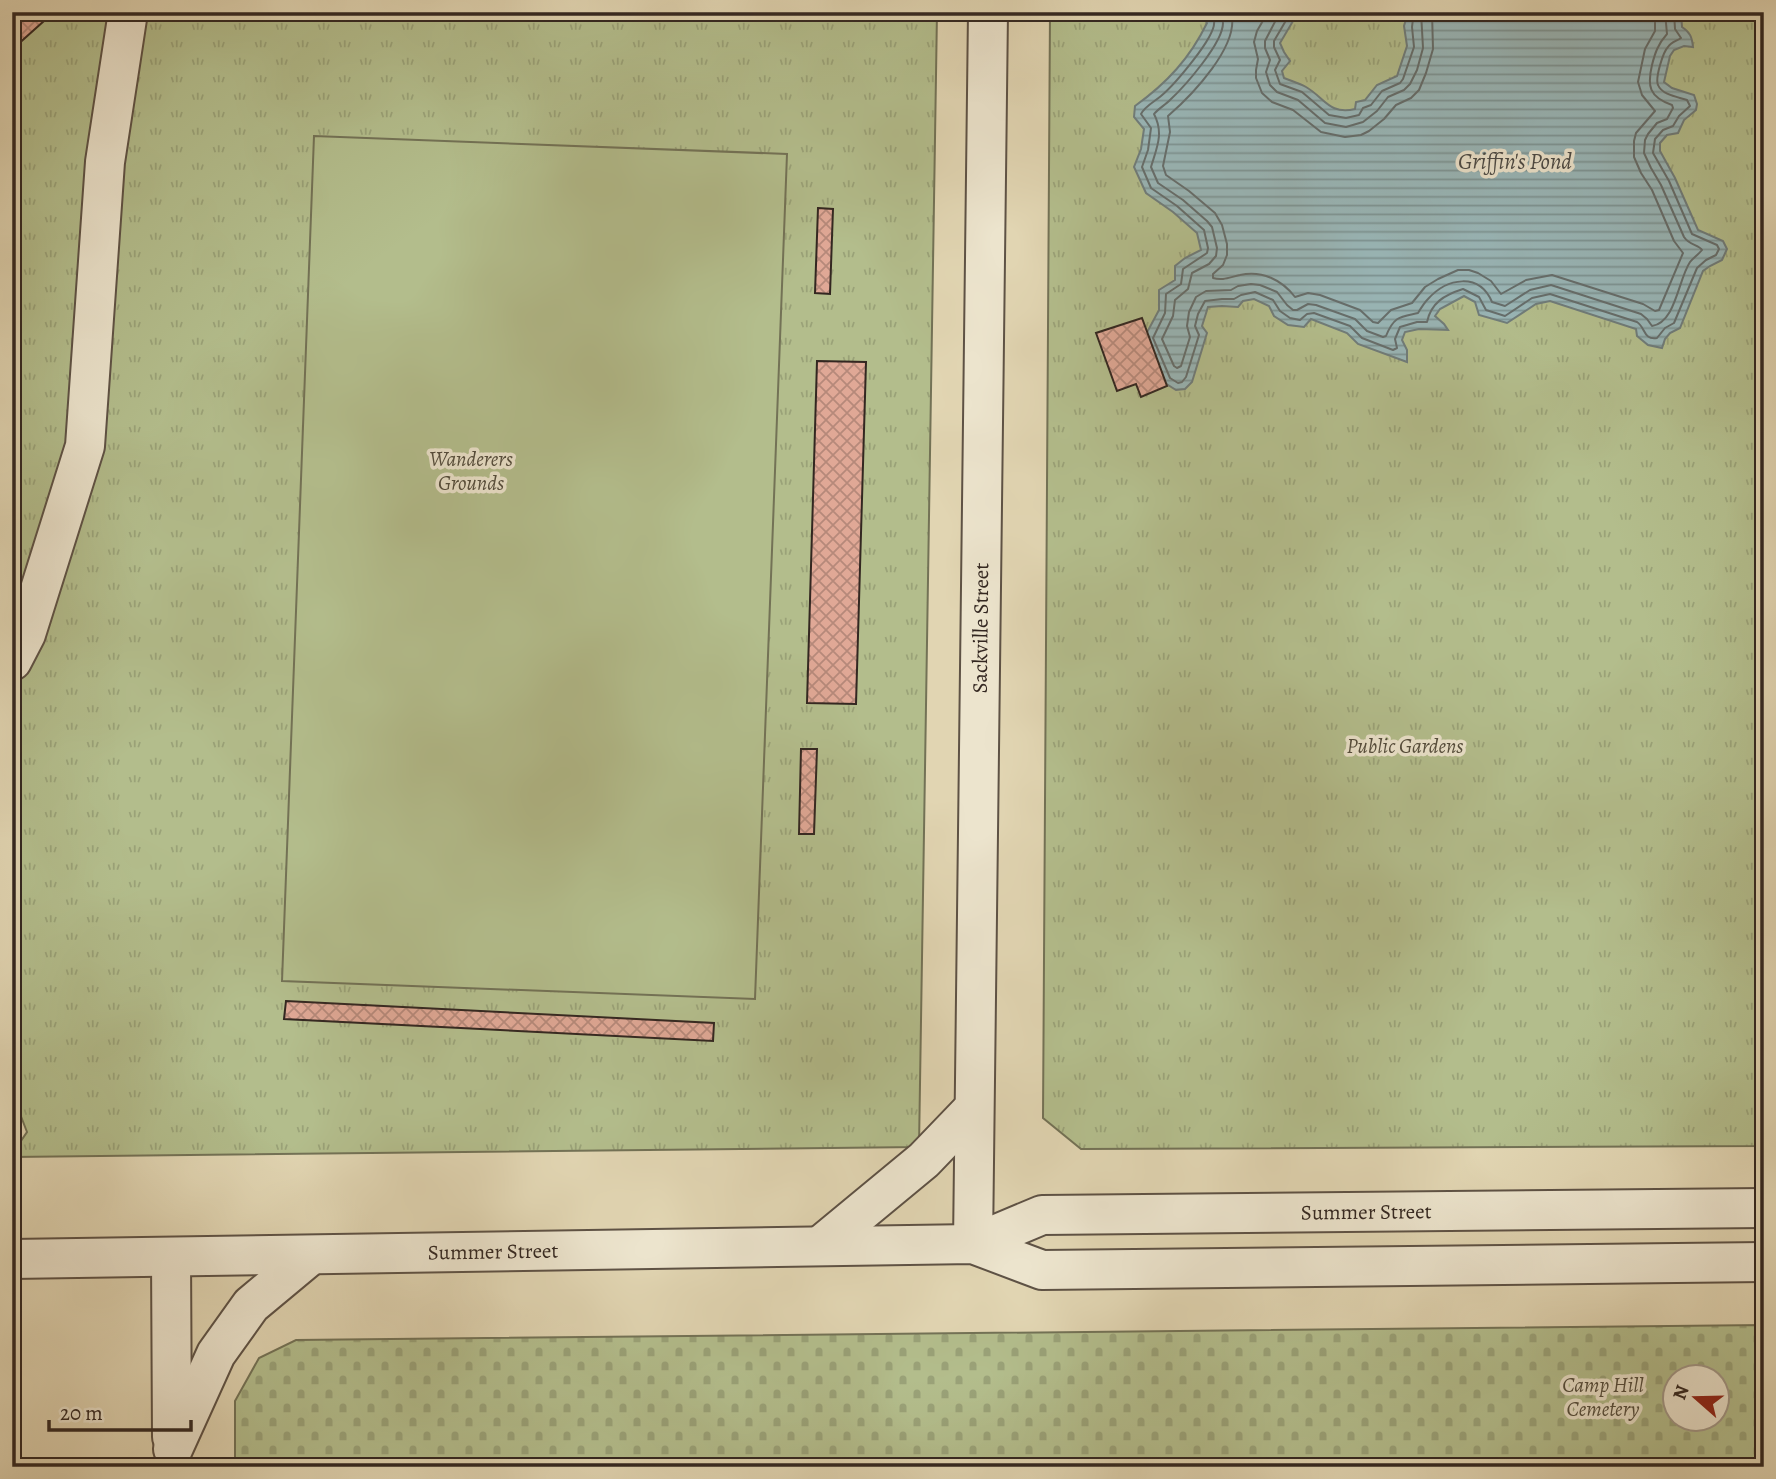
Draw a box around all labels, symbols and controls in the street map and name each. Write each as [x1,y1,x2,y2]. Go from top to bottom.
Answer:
water label: Griffin's Pond [1458,146,1572,177]
park label: Wanderers Grounds [429,445,513,497]
street label: Sackville Street [966,562,995,694]
park label: Public Gardens [1347,732,1464,760]
street label: Summer Street [1301,1197,1432,1226]
street label: Summer Street [427,1236,559,1267]
north arrow [1660,1364,1730,1434]
park label: Camp Hill Cemetery [1562,1371,1645,1423]
text: N [1666,1381,1696,1403]
scale bar [49,1388,191,1432]
text: 20 m [60,1399,103,1427]

